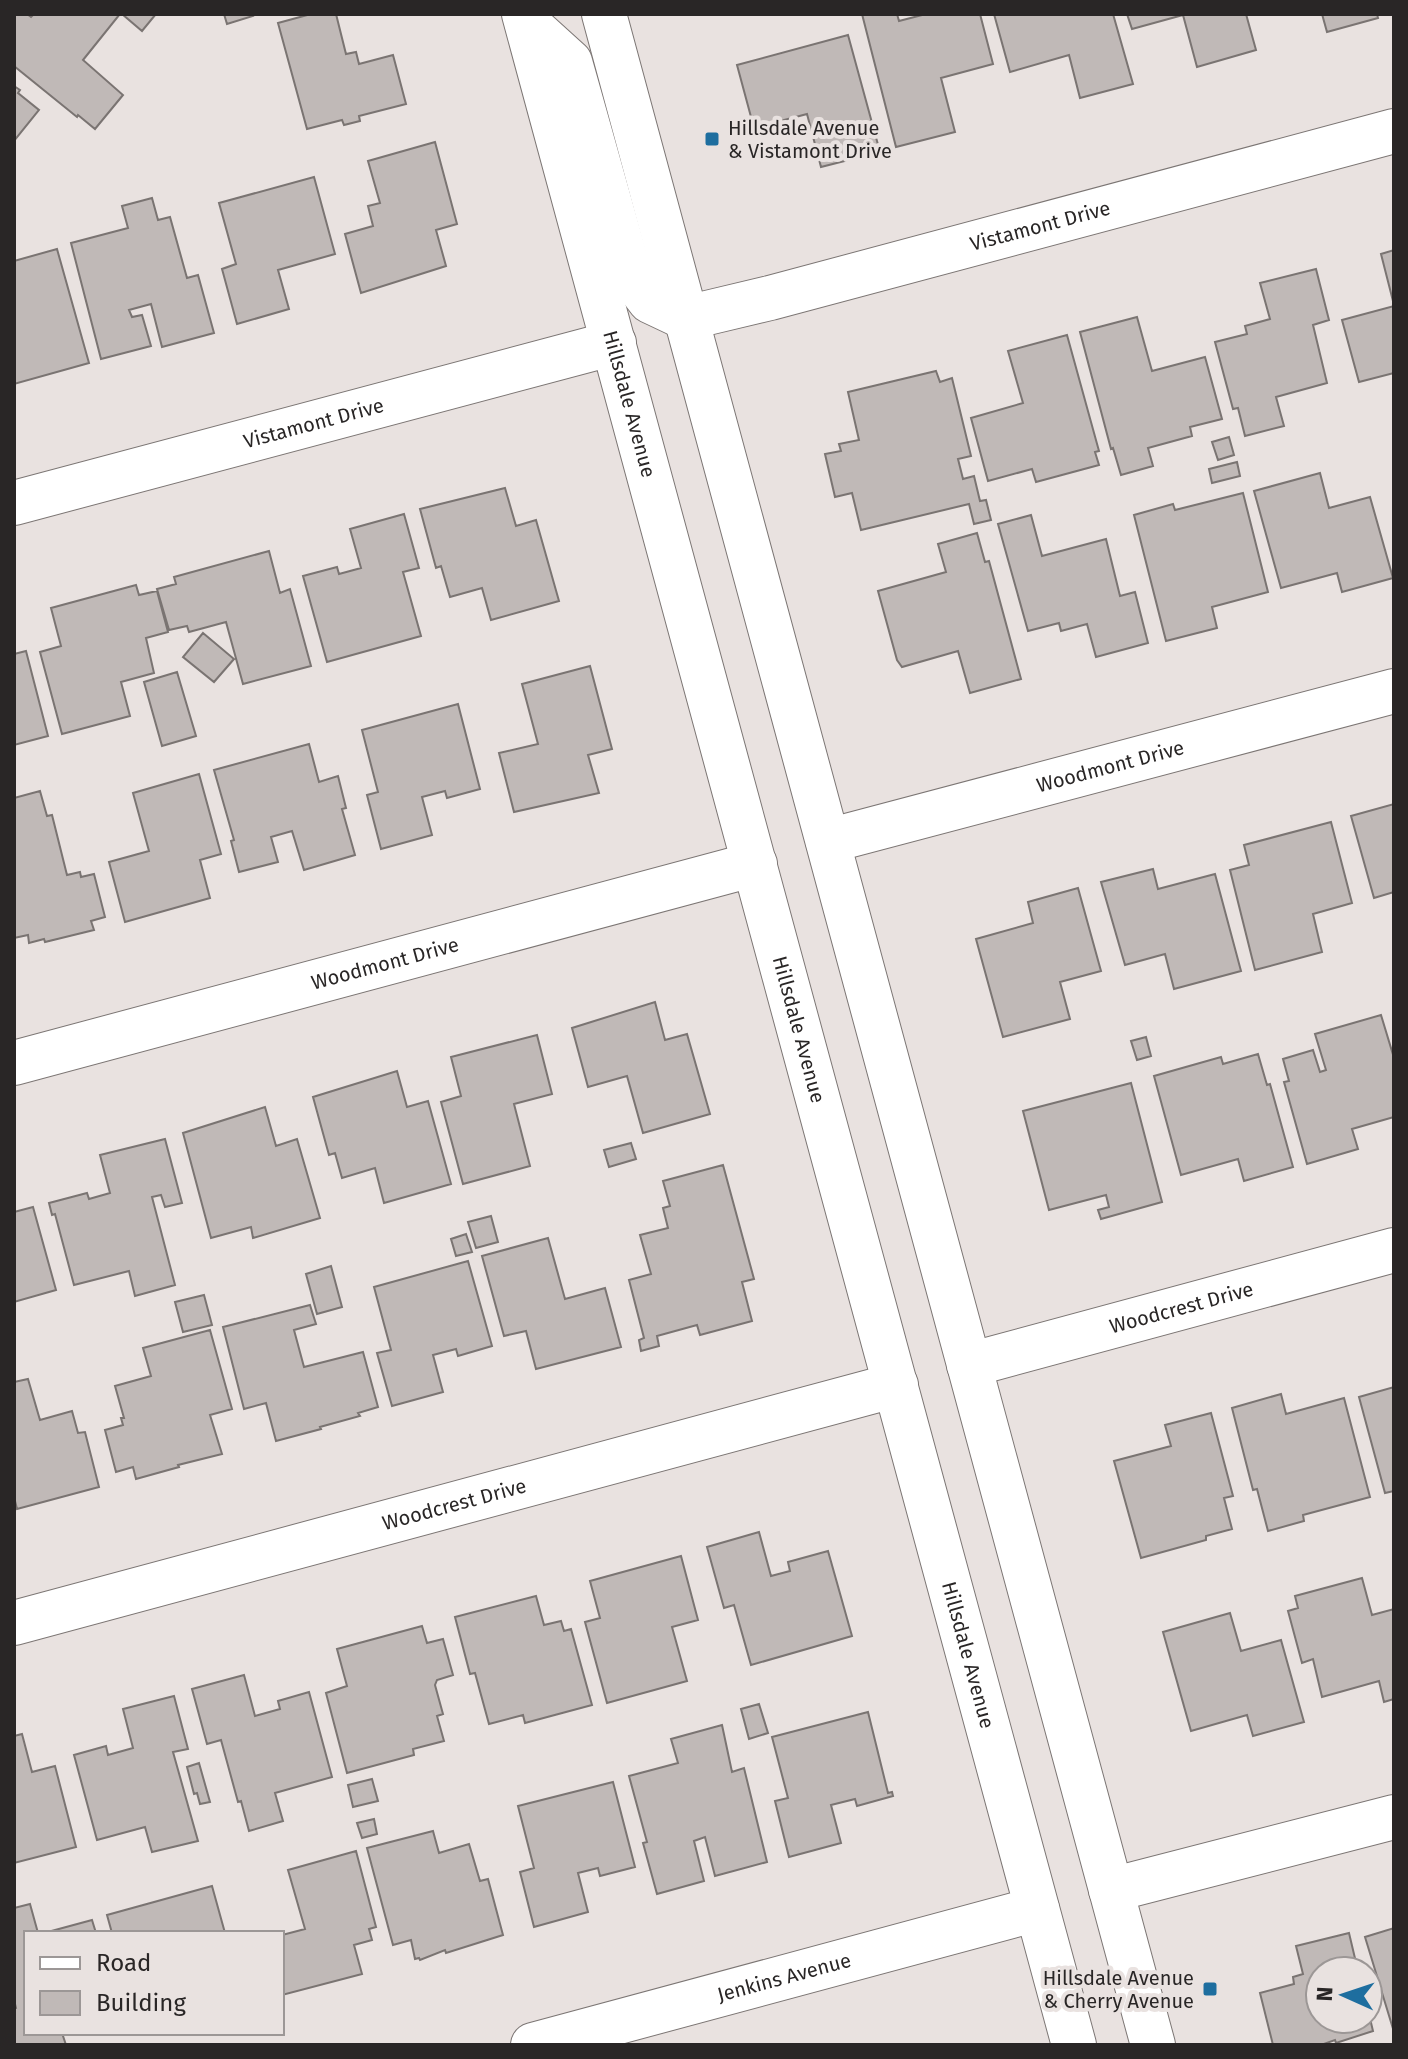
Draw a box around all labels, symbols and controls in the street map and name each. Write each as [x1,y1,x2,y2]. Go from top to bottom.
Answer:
place label: Hillsdale Avenue & Vistamont Drive [728,116,892,163]
marker: Hillsdale Avenue & Vistamont Drive [703,130,721,148]
street label: Vistamont Drive [967,195,1113,256]
street label: Hillsdale Avenue [598,328,661,480]
street label: Vistamont Drive [241,393,386,453]
street label: Woodmont Drive [1034,735,1187,797]
street label: Woodmont Drive [308,932,461,995]
street label: Hillsdale Avenue [768,953,830,1106]
street label: Woodcrest Drive [1107,1277,1256,1338]
street label: Woodcrest Drive [380,1473,529,1535]
street label: Hillsdale Avenue [937,1579,1000,1731]
legend [24,1931,284,2035]
street label: Jenkins Avenue [715,1948,854,2007]
text: Road [96,1949,151,1977]
north arrow [1304,1955,1384,2035]
place label: Hillsdale Avenue & Cherry Avenue [1043,1966,1194,2013]
marker: Hillsdale Avenue & Cherry Avenue [1201,1980,1219,1998]
text: N [1311,1986,1338,2002]
text: Building [96,1989,186,2017]

